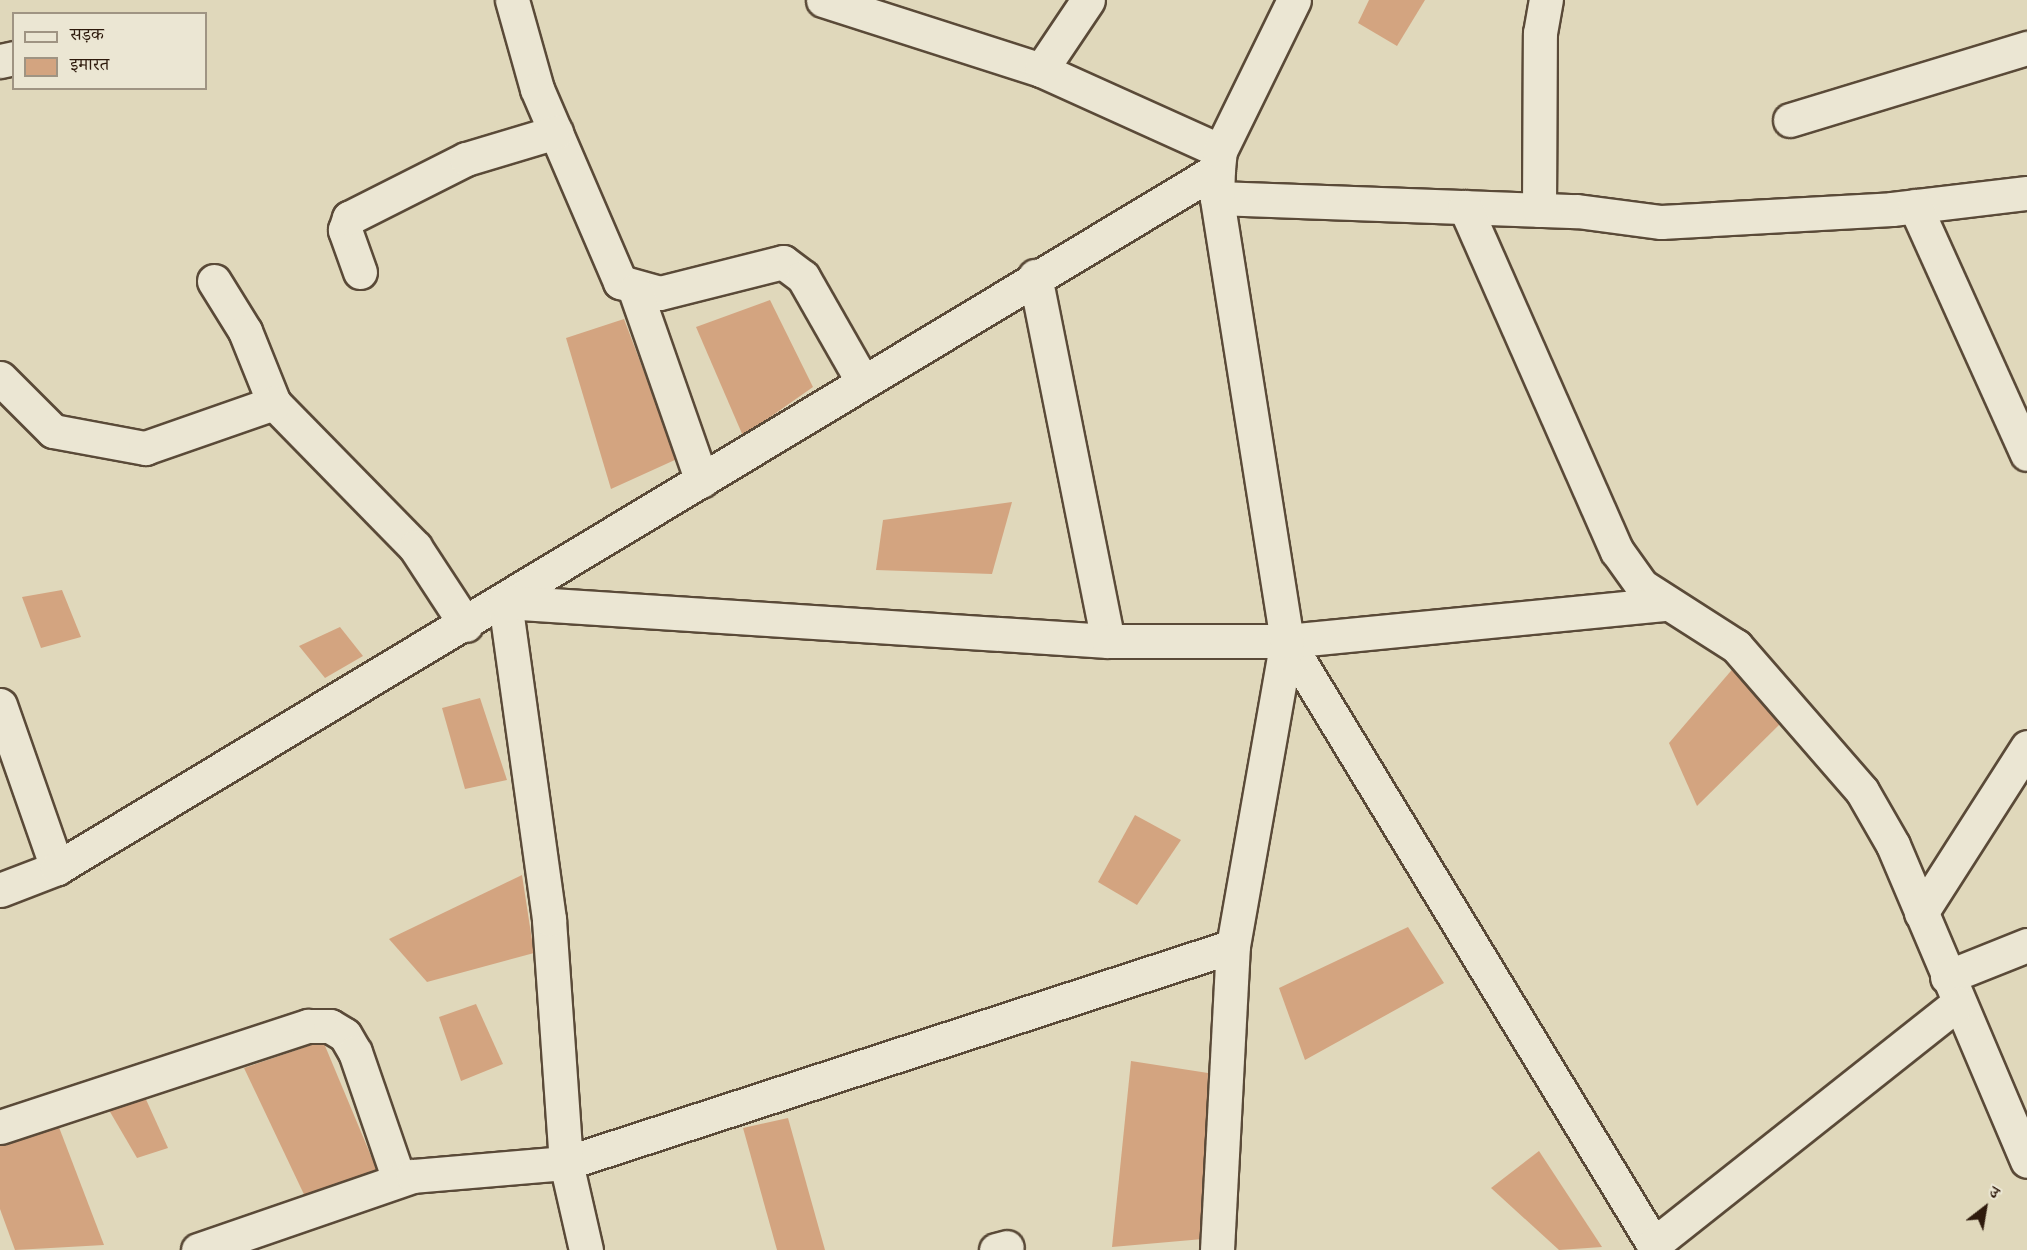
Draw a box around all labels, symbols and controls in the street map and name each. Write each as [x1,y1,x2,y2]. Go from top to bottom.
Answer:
legend [12,12,207,90]
text: सड़क [70,24,104,45]
text: इमारत [70,54,109,75]
north arrow [1955,1178,2015,1238]
text: उ [1986,1182,2003,1202]

